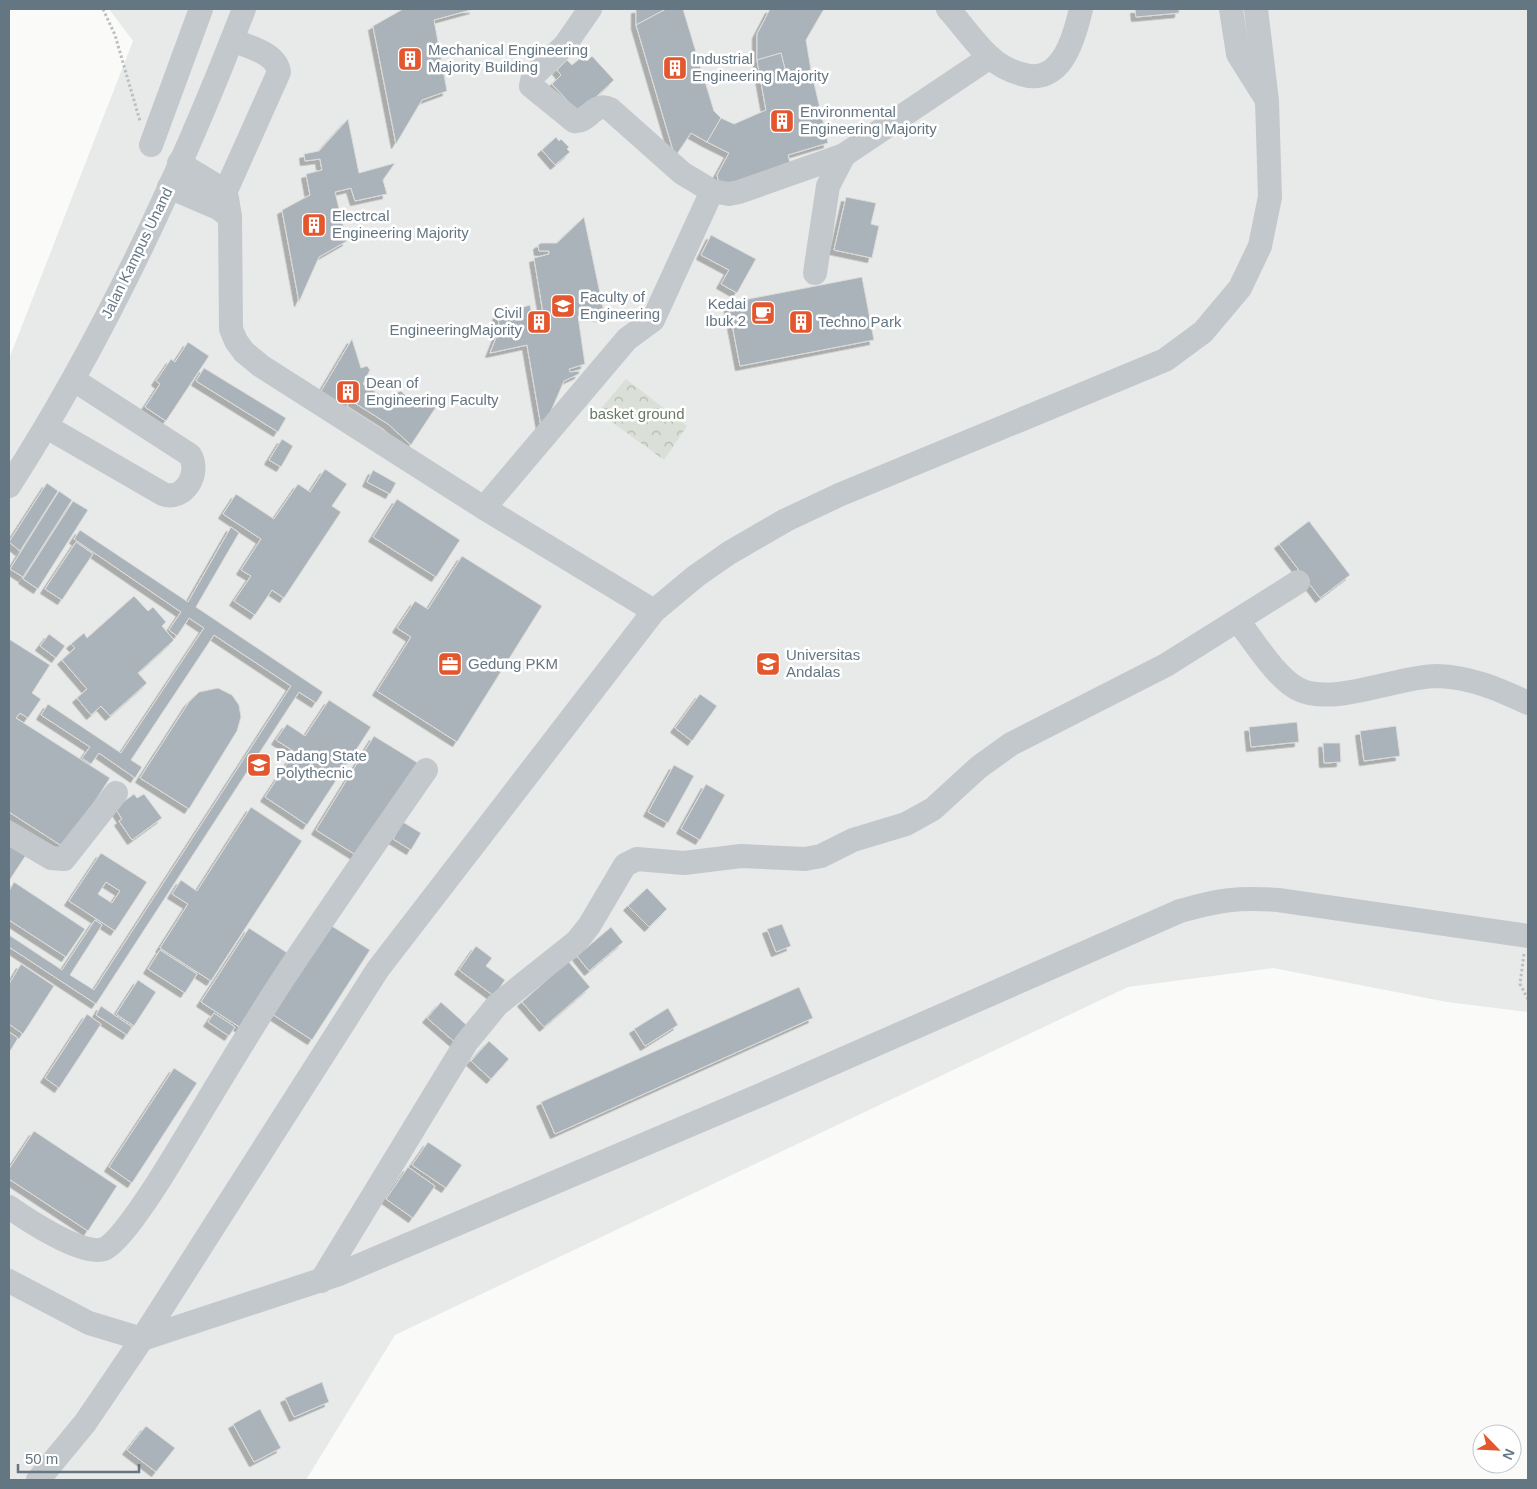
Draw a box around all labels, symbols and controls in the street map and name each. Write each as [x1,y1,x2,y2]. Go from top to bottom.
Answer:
place label: Mechanical Engineering Majority Building [428,41,588,75]
building icon: Mechanical Engineering Majority Building [397,46,423,72]
place label: Industrial Engineering Majority [692,50,829,84]
building icon: Industrial Engineering Majority [662,55,688,81]
place label: Environmental Engineering Majority [800,103,937,137]
building icon: Environmental Engineering Majority [769,108,795,134]
street label: Jalan Kampus Unand [97,185,176,321]
place label: Electrcal Engineering Majority [332,207,469,241]
building icon: Electrcal Engineering Majority [301,212,327,238]
place label: Faculty of Engineering [580,288,660,322]
school or university icon: Faculty of Engineering [550,293,576,319]
place label: Kedai Ibuk 2 [705,295,746,329]
cafe icon: Kedai Ibuk 2 [750,300,776,326]
place label: Civil EngineeringMajority [389,304,522,338]
building icon: Civil EngineeringMajority [526,309,552,335]
building icon: Techno Park [788,309,814,335]
place label: Techno Park [818,313,902,330]
place label: Dean of Engineering Faculty [366,374,499,408]
building icon: Dean of Engineering Faculty [335,379,361,405]
park label: basket ground [589,405,685,422]
place label: Universitas Andalas [786,646,860,680]
office icon: Gedung PKM [437,651,463,677]
school or university icon: Universitas Andalas [755,651,781,677]
place label: Gedung PKM [468,655,558,672]
place label: Padang State Polythecnic [276,747,367,781]
school or university icon: Padang State Polythecnic [246,752,272,778]
north arrow [1472,1424,1522,1474]
scale bar [18,1442,139,1474]
text: N [1500,1446,1518,1462]
text: 50 m [25,1450,58,1467]

